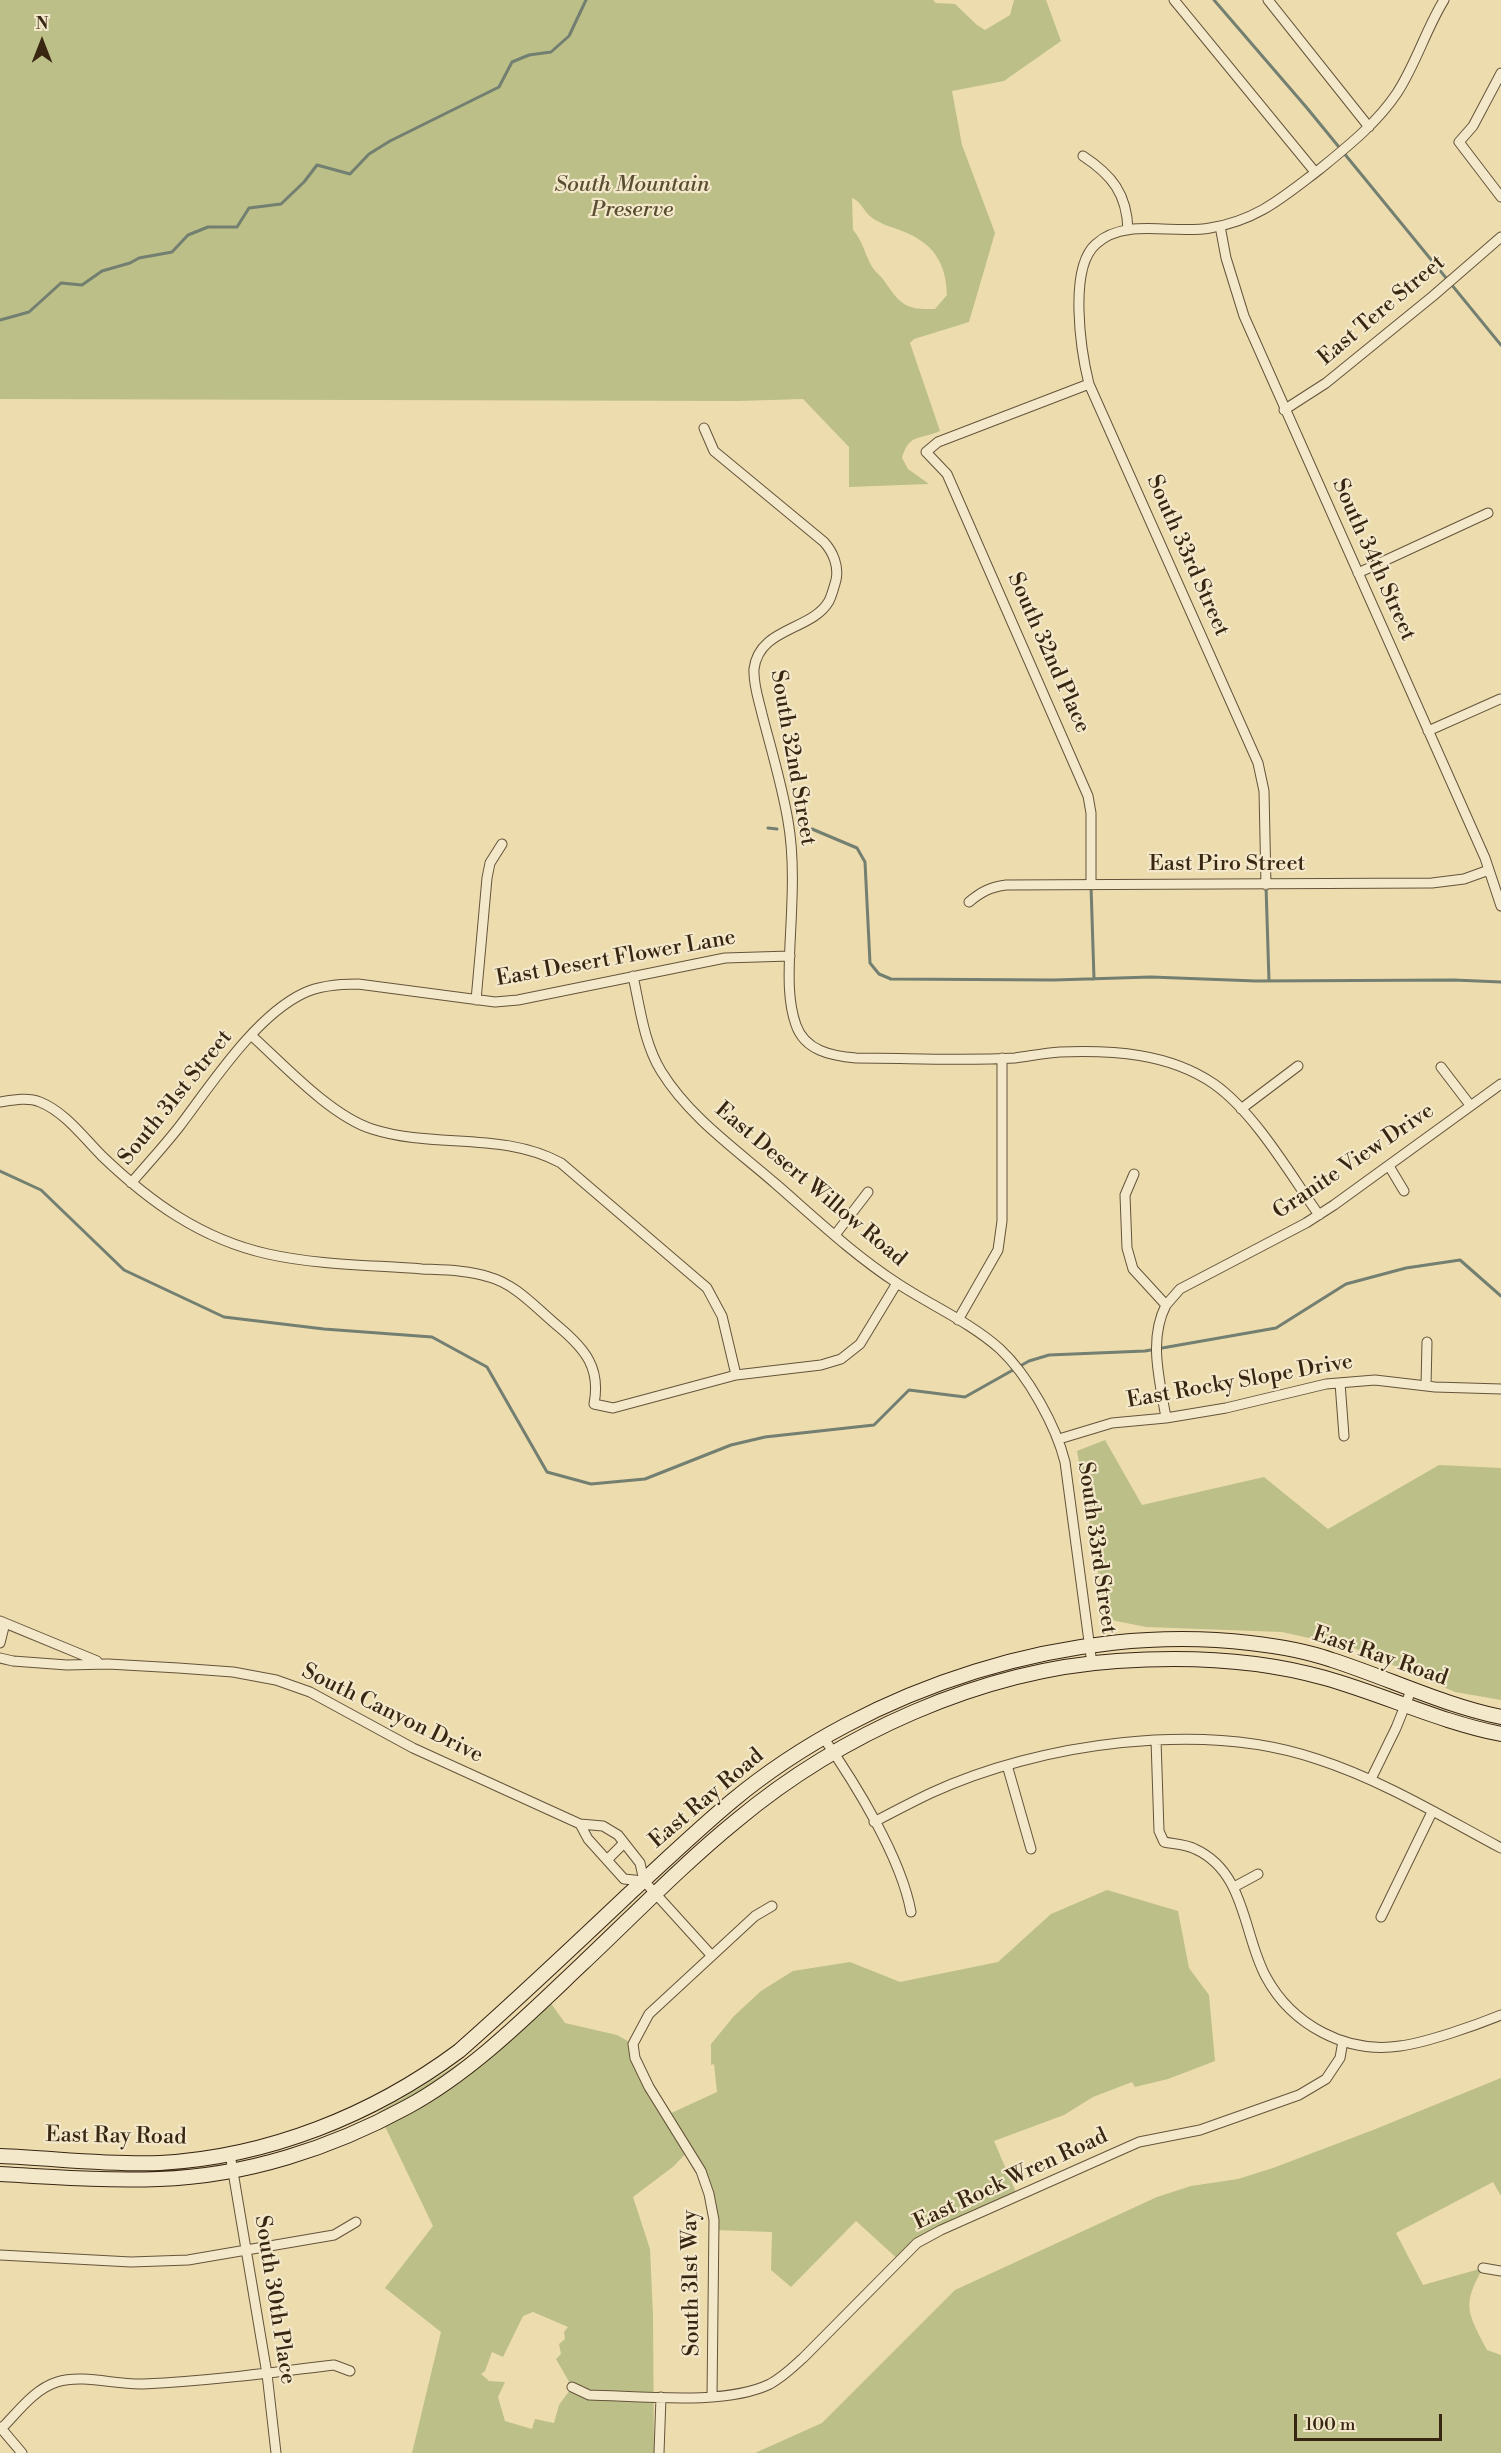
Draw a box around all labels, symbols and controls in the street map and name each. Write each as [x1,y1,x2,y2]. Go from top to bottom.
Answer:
north arrow [12,12,72,72]
text: N [36,14,48,34]
park label: South Mountain Preserve [555,173,709,224]
street label: East Tere Street [1313,250,1451,372]
street label: South 33rd Street [1140,471,1234,641]
street label: South 34th Street [1326,475,1420,645]
street label: South 32nd Place [1001,569,1095,737]
street label: South 32nd Street [764,668,820,848]
street label: East Piro Street [1149,852,1305,878]
street label: East Desert Flower Lane [494,925,738,993]
street label: South 31st Street [113,1025,239,1171]
street label: East Desert Willow Road [709,1097,911,1273]
street label: Granite View Drive [1268,1098,1440,1226]
street label: East Rocky Slope Drive [1125,1349,1355,1415]
street label: South 33rd Street [1071,1460,1121,1636]
street label: East Ray Road [1309,1622,1451,1692]
street label: South Canyon Drive [297,1659,487,1769]
street label: East Ray Road [644,1743,770,1855]
street label: East Ray Road [45,2123,187,2151]
street label: East Rock Wren Road [910,2123,1112,2237]
street label: South 31st Way [678,2209,706,2357]
street label: South 30th Place [248,2214,300,2386]
scale bar [1297,2402,1446,2440]
text: 100 m [1305,2413,1356,2436]

